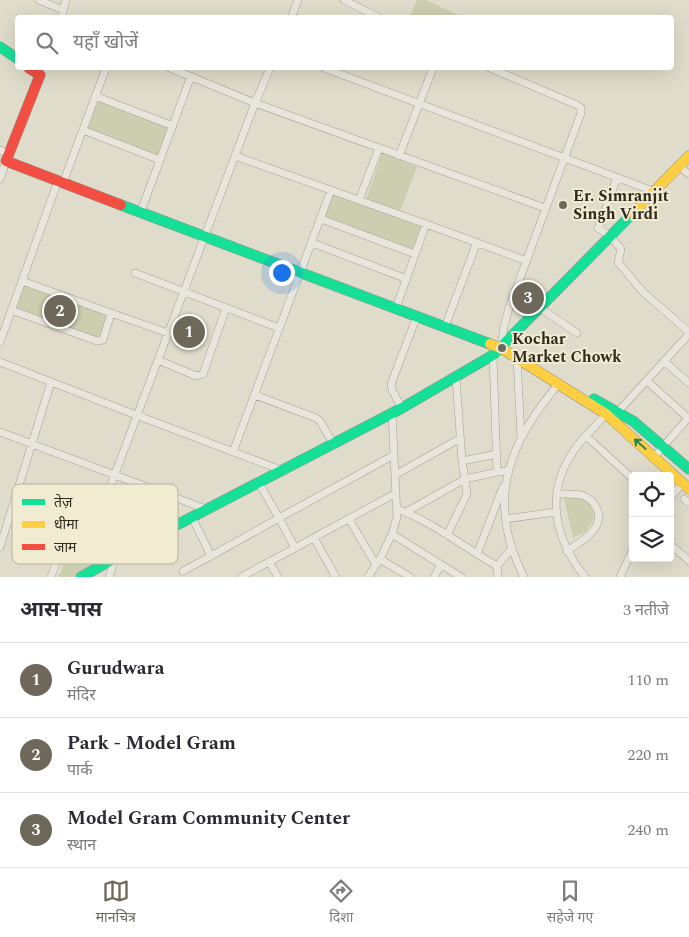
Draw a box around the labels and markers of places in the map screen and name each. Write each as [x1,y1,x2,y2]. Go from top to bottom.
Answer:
place label: Er. Simranjit Singh Virdi [573,184,669,226]
marker: Er. Simranjit Singh Virdi [557,199,569,211]
pin: 3 [512,279,544,317]
pin: 2 [44,292,76,330]
pin: 1 [173,313,205,351]
place label: Kochar Market Chowk [512,327,622,369]
marker: Kochar Market Chowk [496,342,508,354]

